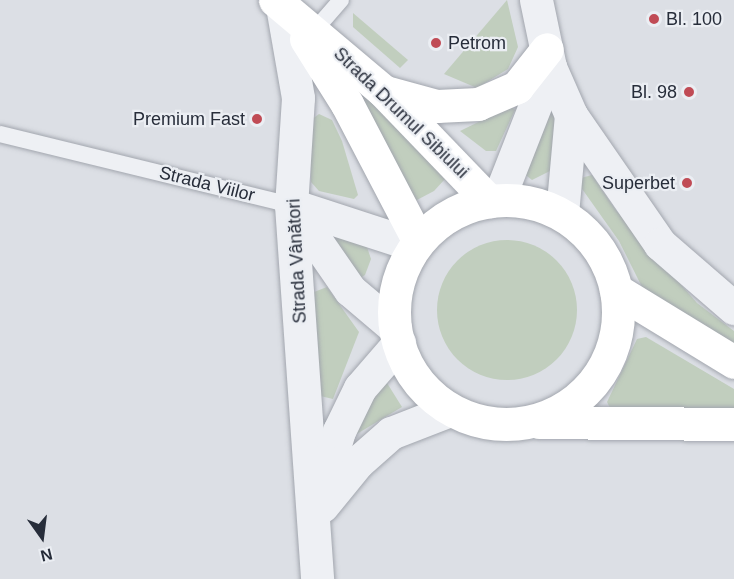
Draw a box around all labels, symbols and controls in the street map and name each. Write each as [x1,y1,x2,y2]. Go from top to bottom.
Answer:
place label: Bl. 100 [666,8,722,30]
marker: Bl. 100 [647,12,661,26]
place label: Petrom [448,32,506,54]
marker: Petrom [429,36,443,50]
street label: Strada Drumul Sibiului [329,43,473,183]
place label: Bl. 98 [631,81,677,103]
marker: Bl. 98 [682,85,696,99]
place label: Premium Fast [133,108,245,130]
marker: Premium Fast [250,112,264,126]
street label: Strada Viilor [157,162,257,206]
place label: Superbet [602,172,675,194]
marker: Superbet [680,176,694,190]
street label: Strada Vânători [283,198,311,324]
north arrow [12,507,72,567]
text: N [39,545,54,565]

